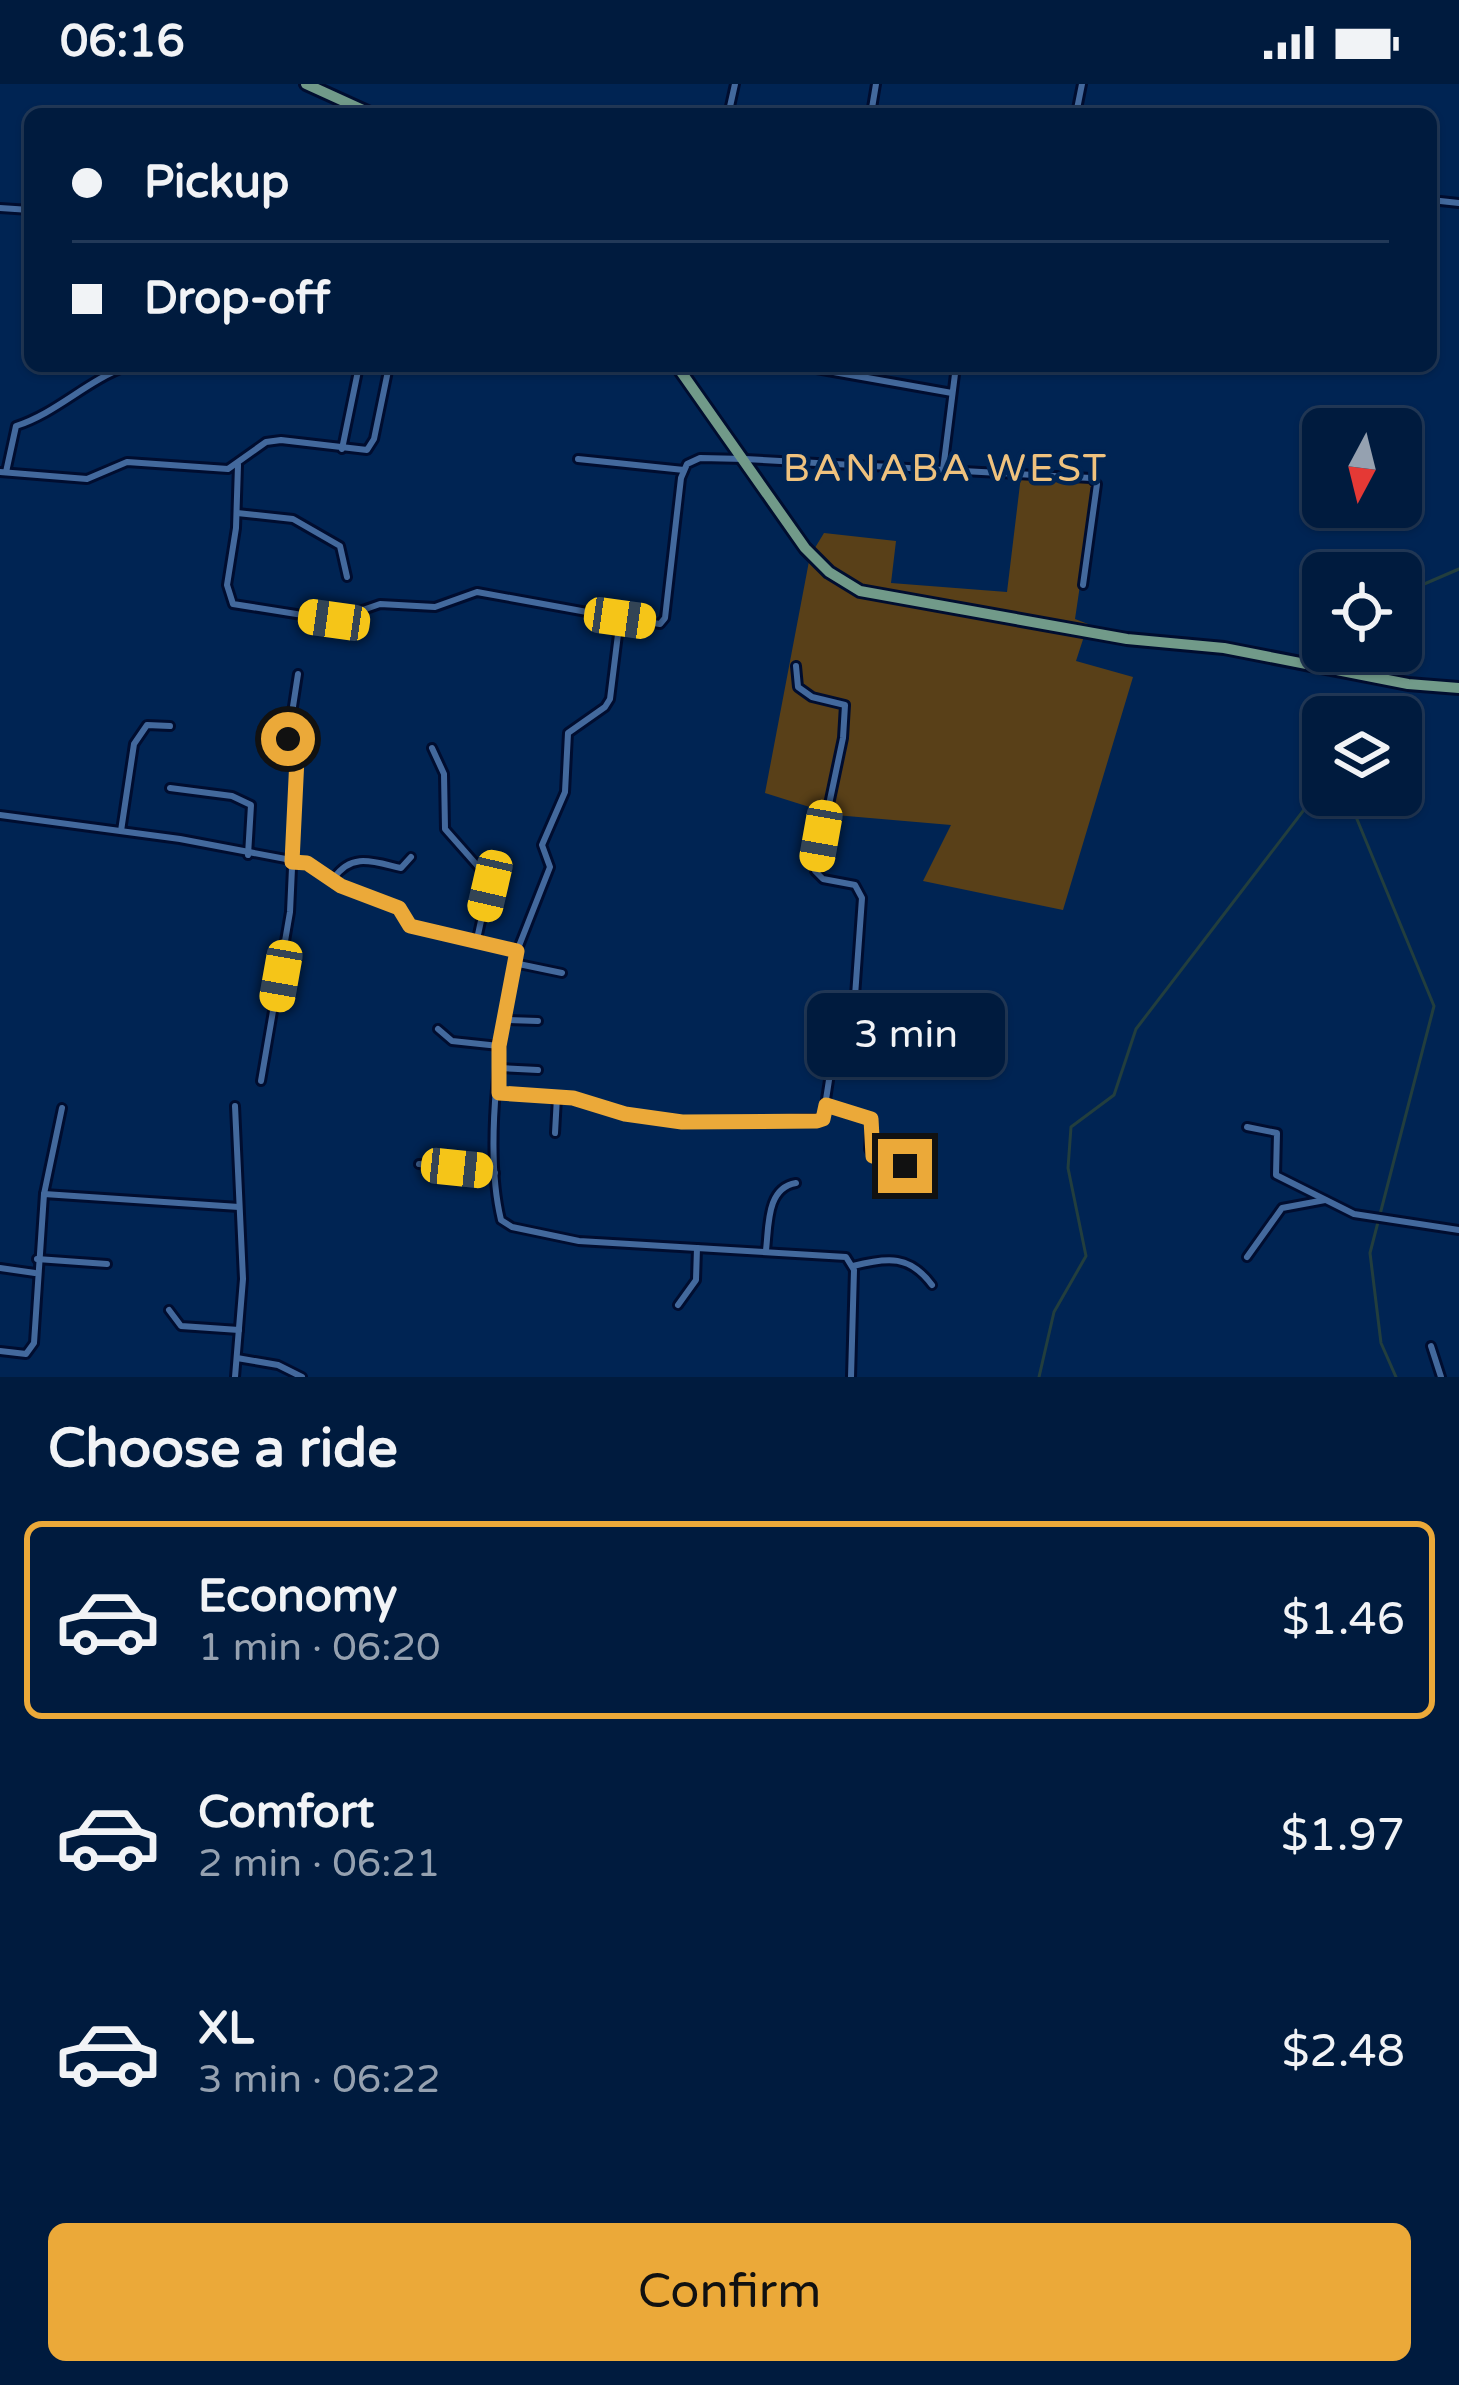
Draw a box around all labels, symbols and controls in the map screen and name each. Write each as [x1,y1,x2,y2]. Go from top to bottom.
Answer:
text: 06:16 [60,15,185,69]
text: Pickup [144,156,289,210]
text: Drop-off [144,272,330,326]
north arrow [1302,408,1422,528]
map controls [1302,408,1422,816]
district label: BANABA WEST [783,445,1109,492]
button: locate [1302,552,1422,672]
car [582,595,658,641]
car [296,597,372,643]
button: layers [1302,696,1422,816]
route start [261,712,315,766]
car [797,797,845,875]
car [464,847,516,925]
car [257,937,305,1015]
callout: 3 min [806,992,1004,1076]
text: 3 min [854,1011,958,1058]
route end [878,1139,932,1193]
car [419,1146,495,1190]
text: Choose a ride [48,1416,398,1481]
icon: car [54,1566,162,1674]
text: Economy [198,1570,397,1624]
text: $1.46 [1282,1593,1405,1647]
text: 1 min · 06:20 [198,1624,440,1671]
icon: car [54,1782,162,1890]
text: Comfort [198,1786,374,1840]
text: $1.97 [1281,1809,1405,1863]
text: 2 min · 06:21 [198,1840,440,1887]
icon: car [54,1998,162,2106]
text: XL [198,2002,254,2056]
text: $2.48 [1282,2025,1405,2079]
text: 3 min · 06:22 [198,2056,440,2103]
button: Confirm [48,2223,1411,2361]

